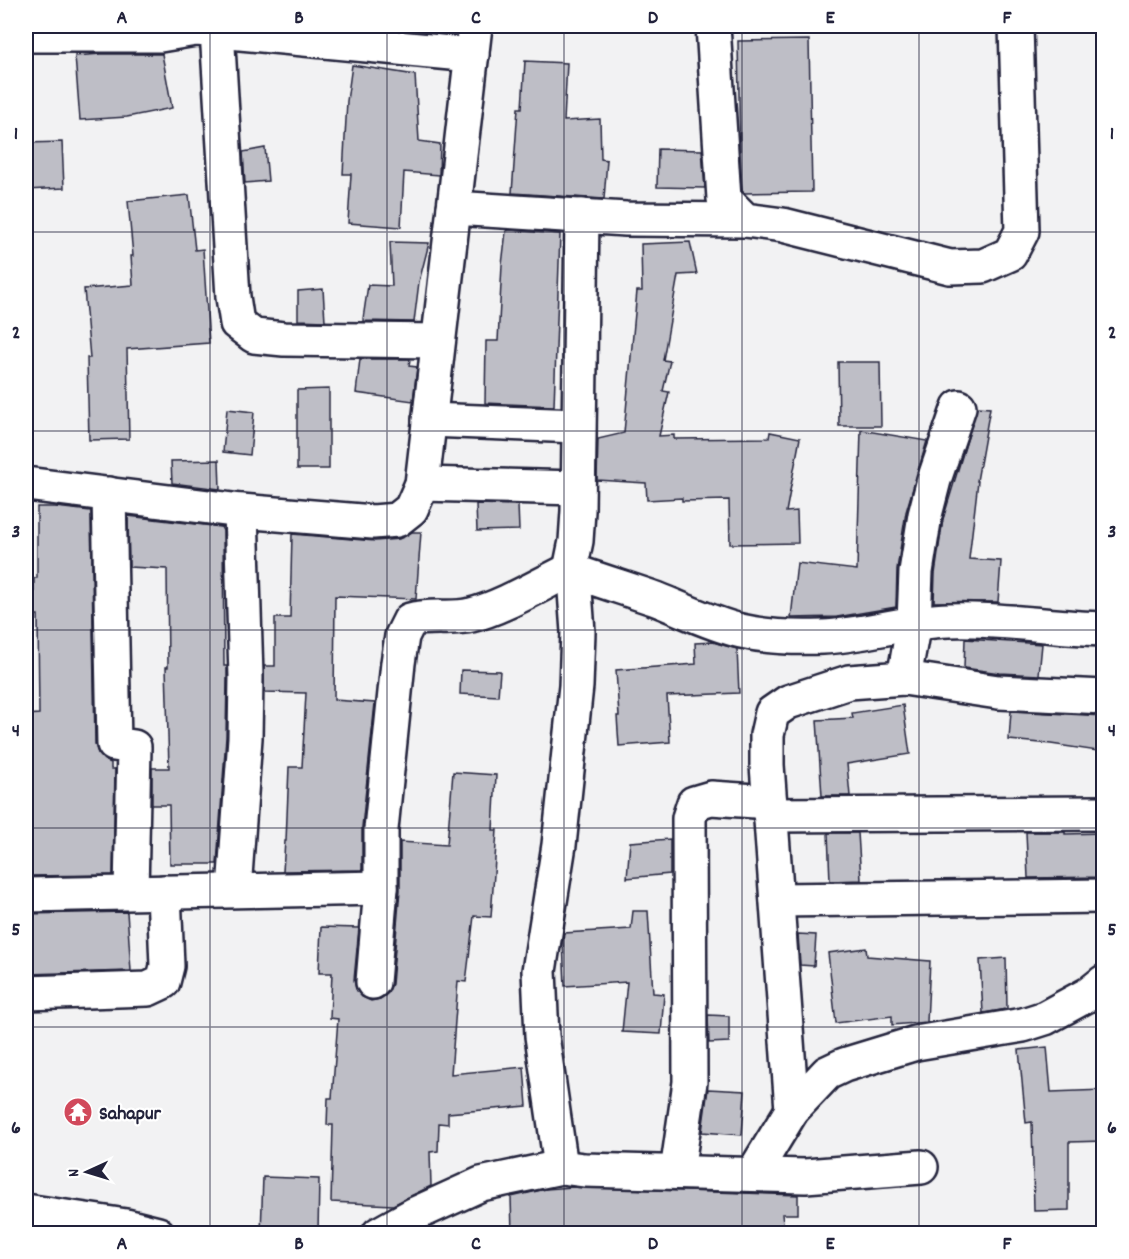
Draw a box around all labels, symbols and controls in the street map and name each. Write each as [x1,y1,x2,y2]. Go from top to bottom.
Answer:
text: A [117,5,128,33]
text: B [294,5,304,33]
text: C [471,5,481,33]
text: D [648,5,659,33]
text: E [825,5,835,33]
text: F [1003,5,1013,33]
text: 1 [14,121,18,149]
text: 1 [1110,121,1114,149]
text: 2 [12,320,20,348]
text: 2 [1108,320,1116,348]
text: 3 [12,519,20,547]
text: 3 [1108,519,1116,547]
text: 4 [12,718,20,746]
text: 4 [1108,718,1116,746]
text: 5 [11,917,21,945]
text: 5 [1107,917,1117,945]
temple icon: Sahapur [62,1096,94,1128]
place label: Sahapur [99,1101,162,1129]
text: 6 [11,1115,21,1143]
text: 6 [1107,1115,1117,1143]
north arrow [57,1142,117,1202]
text: N [63,1168,86,1178]
text: A [117,1231,128,1259]
text: B [294,1231,304,1259]
text: C [471,1231,481,1259]
text: D [648,1231,659,1259]
text: E [825,1231,835,1259]
text: F [1003,1231,1013,1259]

